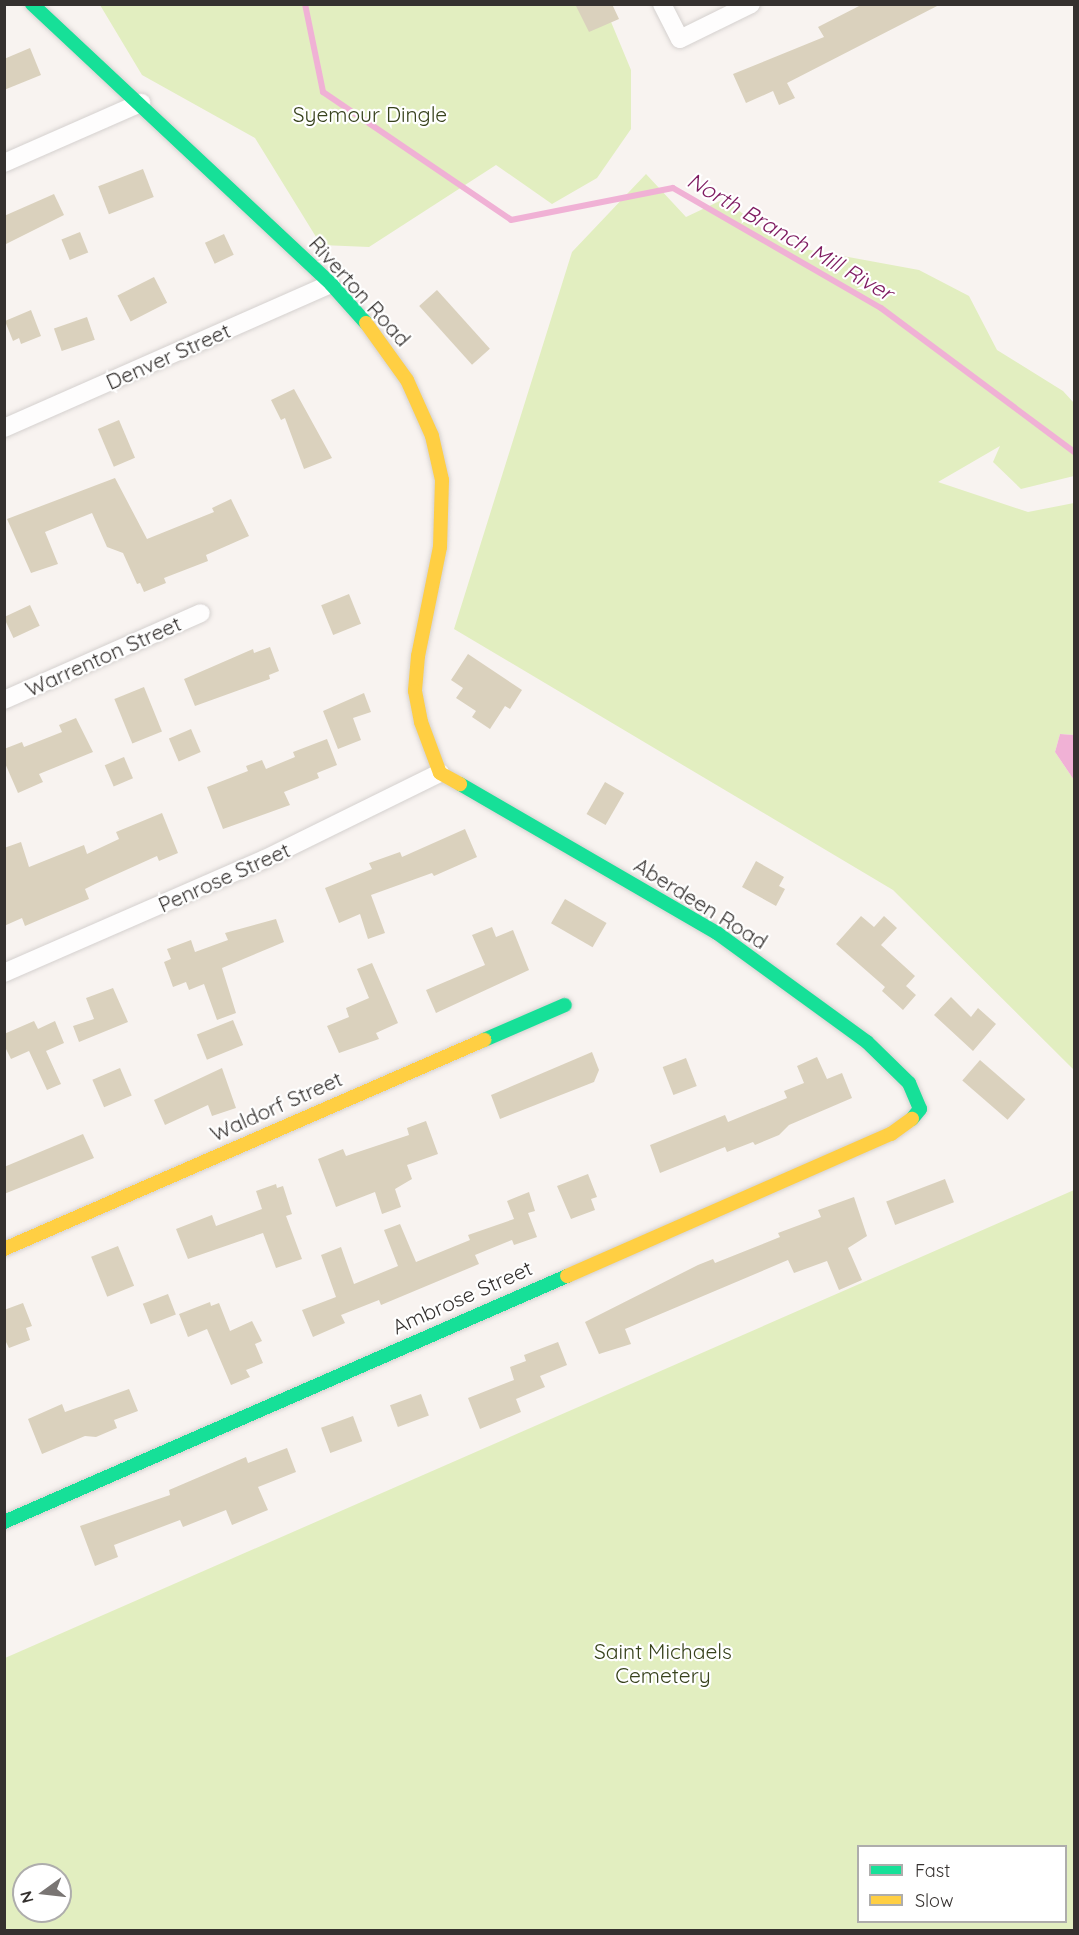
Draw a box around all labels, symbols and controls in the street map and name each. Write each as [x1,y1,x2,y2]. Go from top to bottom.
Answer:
park label: Syemour Dingle [293,101,447,127]
water label: North Branch Mill River [682,167,898,307]
street label: Riverton Road [304,231,416,351]
street label: Denver Street [102,317,234,395]
street label: Warrenton Street [21,610,185,702]
street label: Penrose Street [154,837,294,917]
street label: Aberdeen Road [630,852,772,954]
street label: Waldorf Street [206,1066,346,1146]
street label: Ambrose Street [388,1255,536,1339]
park label: Saint Michaels Cemetery [594,1638,732,1688]
legend [857,1845,1067,1923]
text: Fast [915,1859,950,1882]
north arrow [12,1863,72,1923]
text: N [15,1889,38,1905]
text: Slow [915,1889,953,1912]

